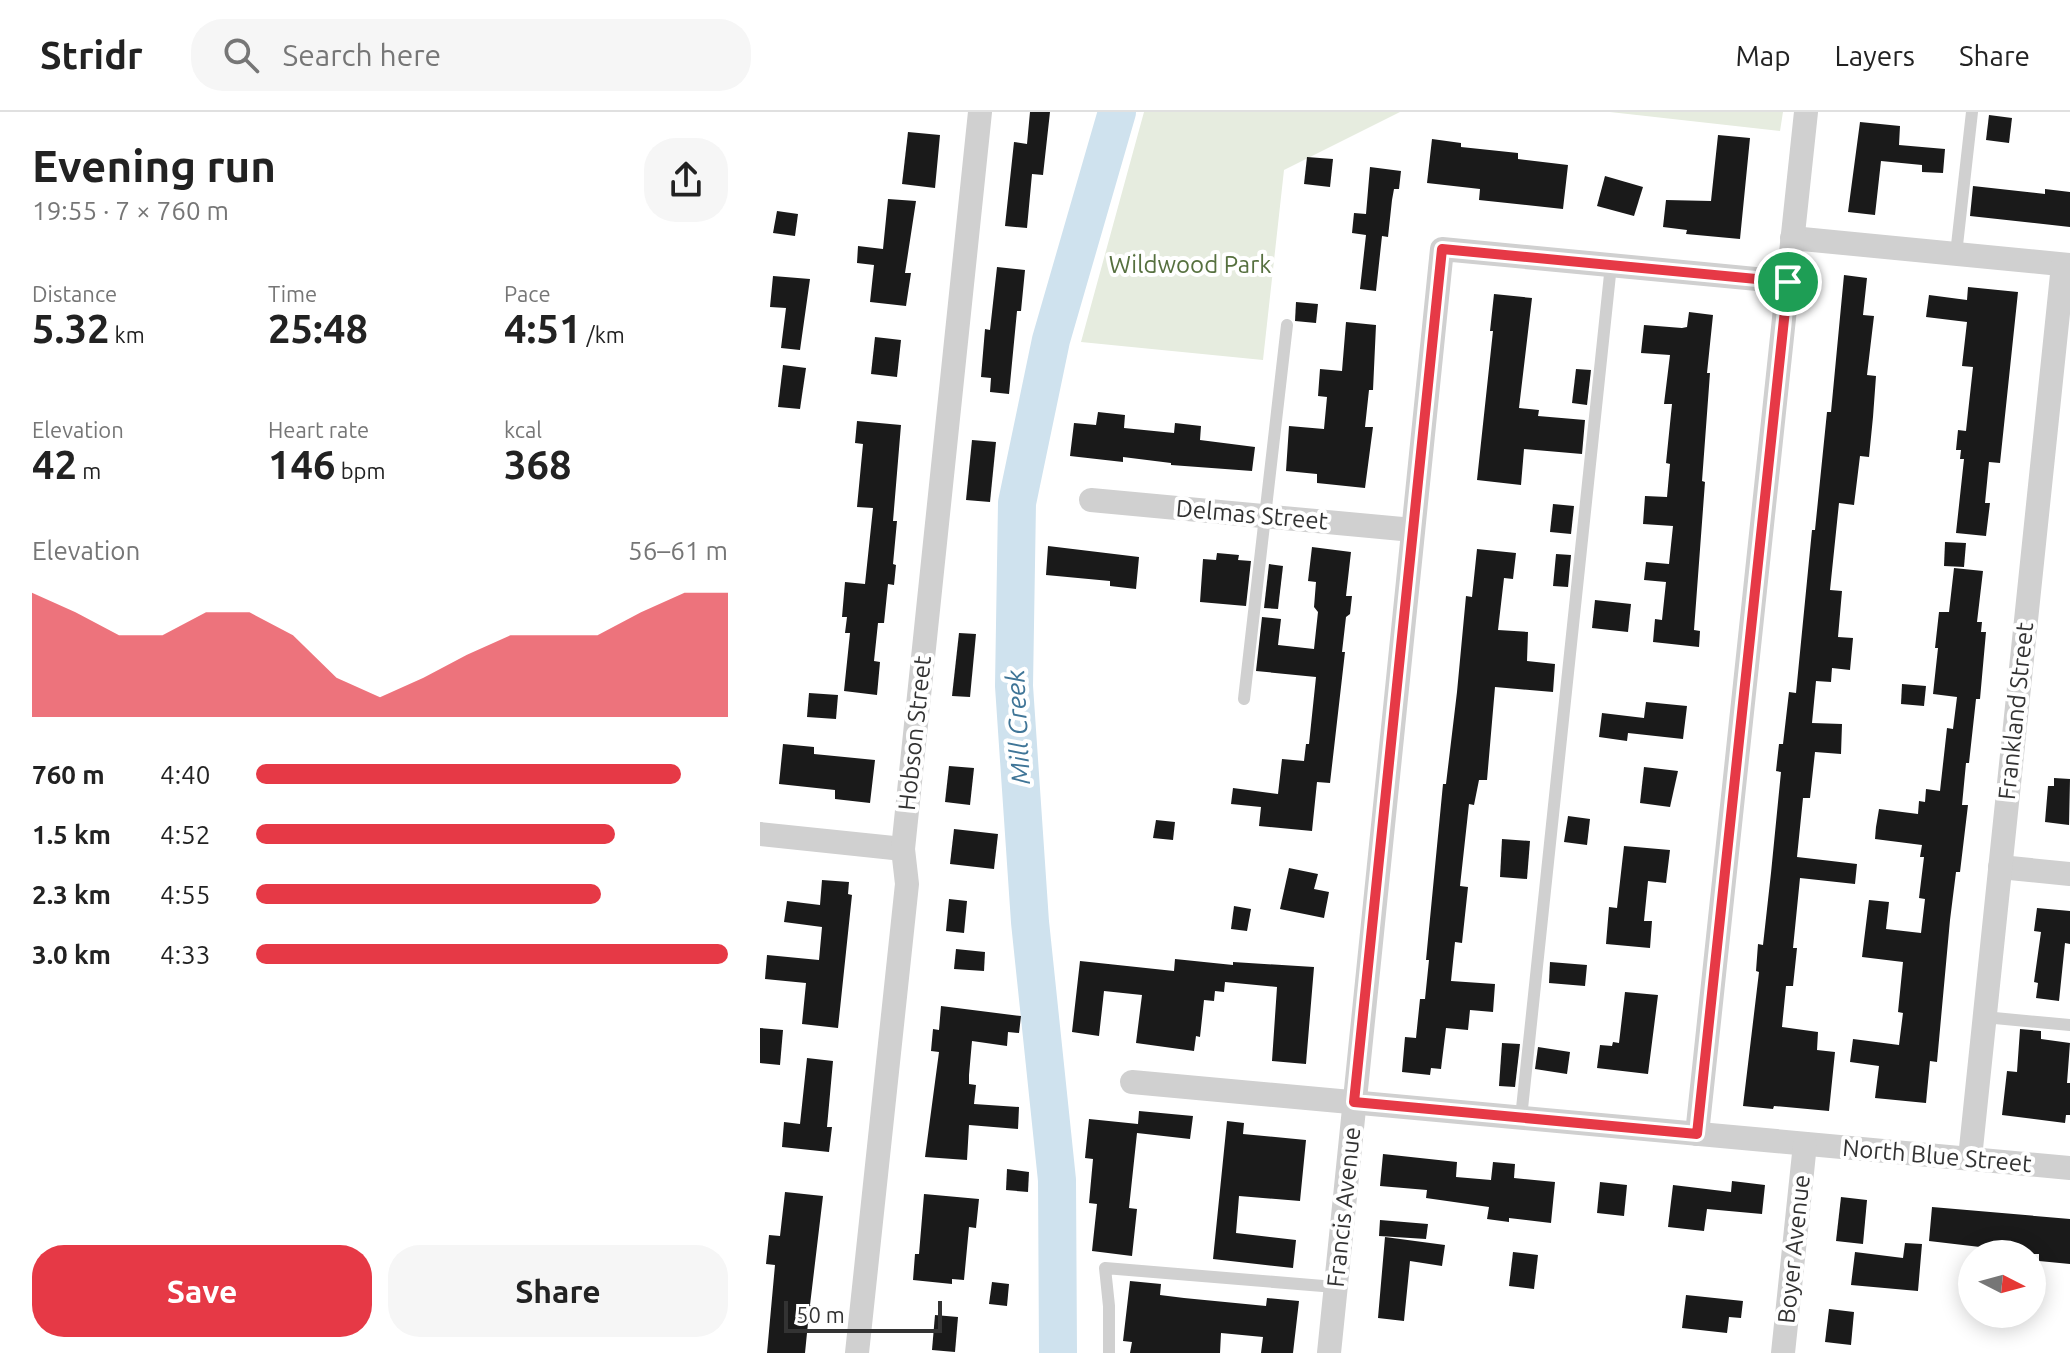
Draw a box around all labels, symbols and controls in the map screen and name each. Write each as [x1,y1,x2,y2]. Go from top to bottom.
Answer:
search box [191,19,751,91]
icon: search [219,33,263,77]
text: Stridr [40,34,143,76]
text: Search here [283,38,441,72]
text: Map [1735,40,1791,71]
text: Layers [1835,40,1915,71]
text: Share [1959,40,2030,71]
button: share [644,138,728,222]
text: Evening run [32,141,276,190]
text: 19:55 · 7 × 760 m [32,196,229,225]
pin [1754,248,1822,316]
park label: Wildwood Park [1109,251,1271,278]
icon: arrive [1766,260,1810,304]
text: Distance [32,281,117,306]
text: Time [268,281,317,306]
text: Pace [504,281,551,306]
text: 5.32 [32,306,110,351]
text: 25:48 [268,306,368,351]
text: 4:51 [504,306,582,351]
text: km [110,322,145,347]
text: /km [582,322,625,347]
text: Elevation [32,417,124,442]
text: Heart rate [268,417,369,442]
text: kcal [504,417,542,442]
text: 42 [32,442,77,487]
text: 146 [268,442,336,487]
text: 368 [504,442,572,487]
text: m [77,458,101,483]
text: bpm [336,458,385,483]
street label: Delmas Street [1175,494,1330,535]
text: Elevation [32,536,140,565]
text: 56–61 m [628,536,728,565]
street label: Frankland Street [1993,620,2038,801]
street label: Hobson Street [893,654,936,812]
water label: Mill Creek [1000,668,1035,785]
text: 760 m [32,760,105,789]
text: 4:40 [160,760,210,789]
text: 1.5 km [32,820,111,849]
text: 4:52 [160,820,210,849]
text: 2.3 km [32,880,111,909]
text: 4:55 [160,880,210,909]
text: 3.0 km [32,940,111,969]
text: 4:33 [160,940,210,969]
street label: Francis Avenue [1322,1125,1365,1288]
street label: North Blue Street [1841,1134,2033,1177]
street label: Boyer Avenue [1772,1173,1815,1325]
north arrow [1958,1240,2046,1328]
map controls [1958,1240,2046,1328]
button: Save [32,1245,372,1337]
button: Share [388,1245,728,1337]
scale bar [784,1297,942,1333]
text: 50 m [796,1302,845,1327]

